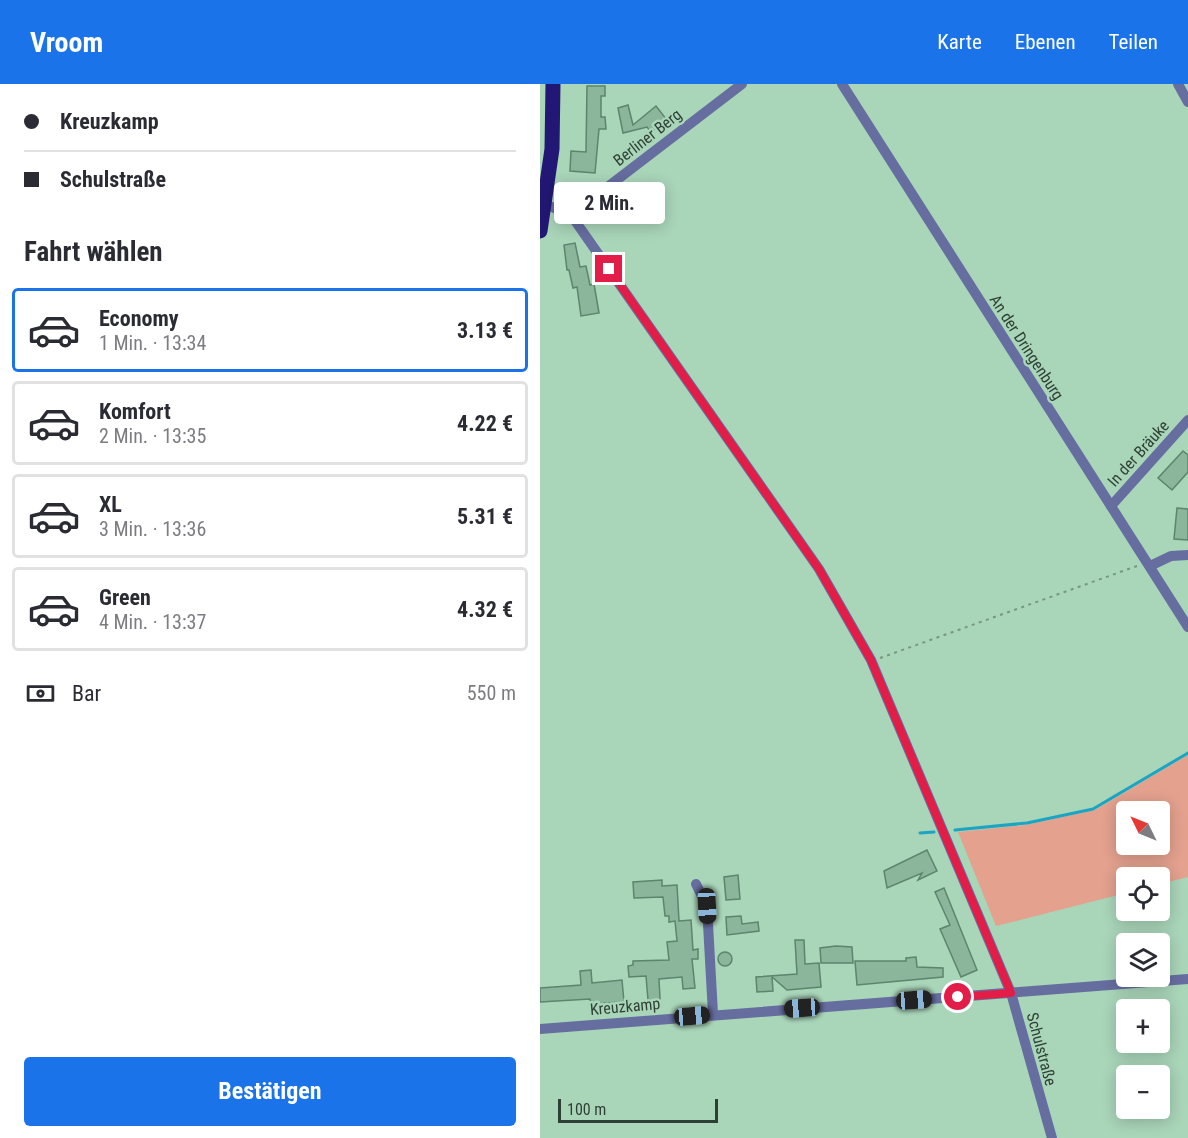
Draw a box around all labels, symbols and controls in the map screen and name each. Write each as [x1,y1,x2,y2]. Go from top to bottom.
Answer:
text: Vroom [30,26,103,59]
text: Karte [937,30,982,54]
text: Ebenen [1015,30,1076,54]
text: Teilen [1109,30,1158,54]
street label: Berliner Berg [610,105,685,170]
text: Kreuzkamp [60,109,159,134]
text: Schulstraße [60,167,166,192]
callout: 2 Min. [554,182,664,224]
text: 2 Min. [584,191,635,215]
text: Fahrt wählen [24,236,163,268]
route end [595,255,622,282]
street label: An der Dringenburg [986,291,1068,403]
icon: car [27,303,81,357]
text: Economy [99,306,179,331]
text: 3.13 € [457,318,513,343]
text: 1 Min. · 13:34 [99,331,206,355]
icon: car [27,396,81,450]
text: Komfort [99,399,171,424]
text: 4.22 € [457,411,513,436]
street label: In der Bräuke [1104,416,1173,490]
text: 2 Min. · 13:35 [99,424,206,448]
icon: car [27,489,81,543]
text: XL [99,492,122,517]
text: 5.31 € [457,504,513,529]
text: 3 Min. · 13:36 [99,517,206,541]
icon: car [27,582,81,636]
text: Green [99,585,151,610]
text: 4.32 € [457,597,513,622]
text: 4 Min. · 13:37 [99,610,206,634]
icon: cash [24,677,57,710]
text: Bar [72,681,101,706]
text: 550 m [467,681,516,705]
north arrow [1116,801,1170,855]
map controls [1116,801,1170,1119]
button: locate [1116,867,1170,921]
car [697,888,717,924]
button: layers [1116,933,1170,987]
route start [944,983,971,1010]
car [895,990,933,1010]
street label: Kreuzkamp [589,994,661,1019]
car [783,998,821,1018]
button: + [1116,999,1170,1053]
car [673,1005,711,1027]
street label: Schulstraße [1023,1010,1060,1088]
button: Bestätigen [24,1057,516,1126]
button: − [1116,1065,1170,1119]
scale bar [558,1096,718,1124]
text: 100 m [567,1100,606,1119]

